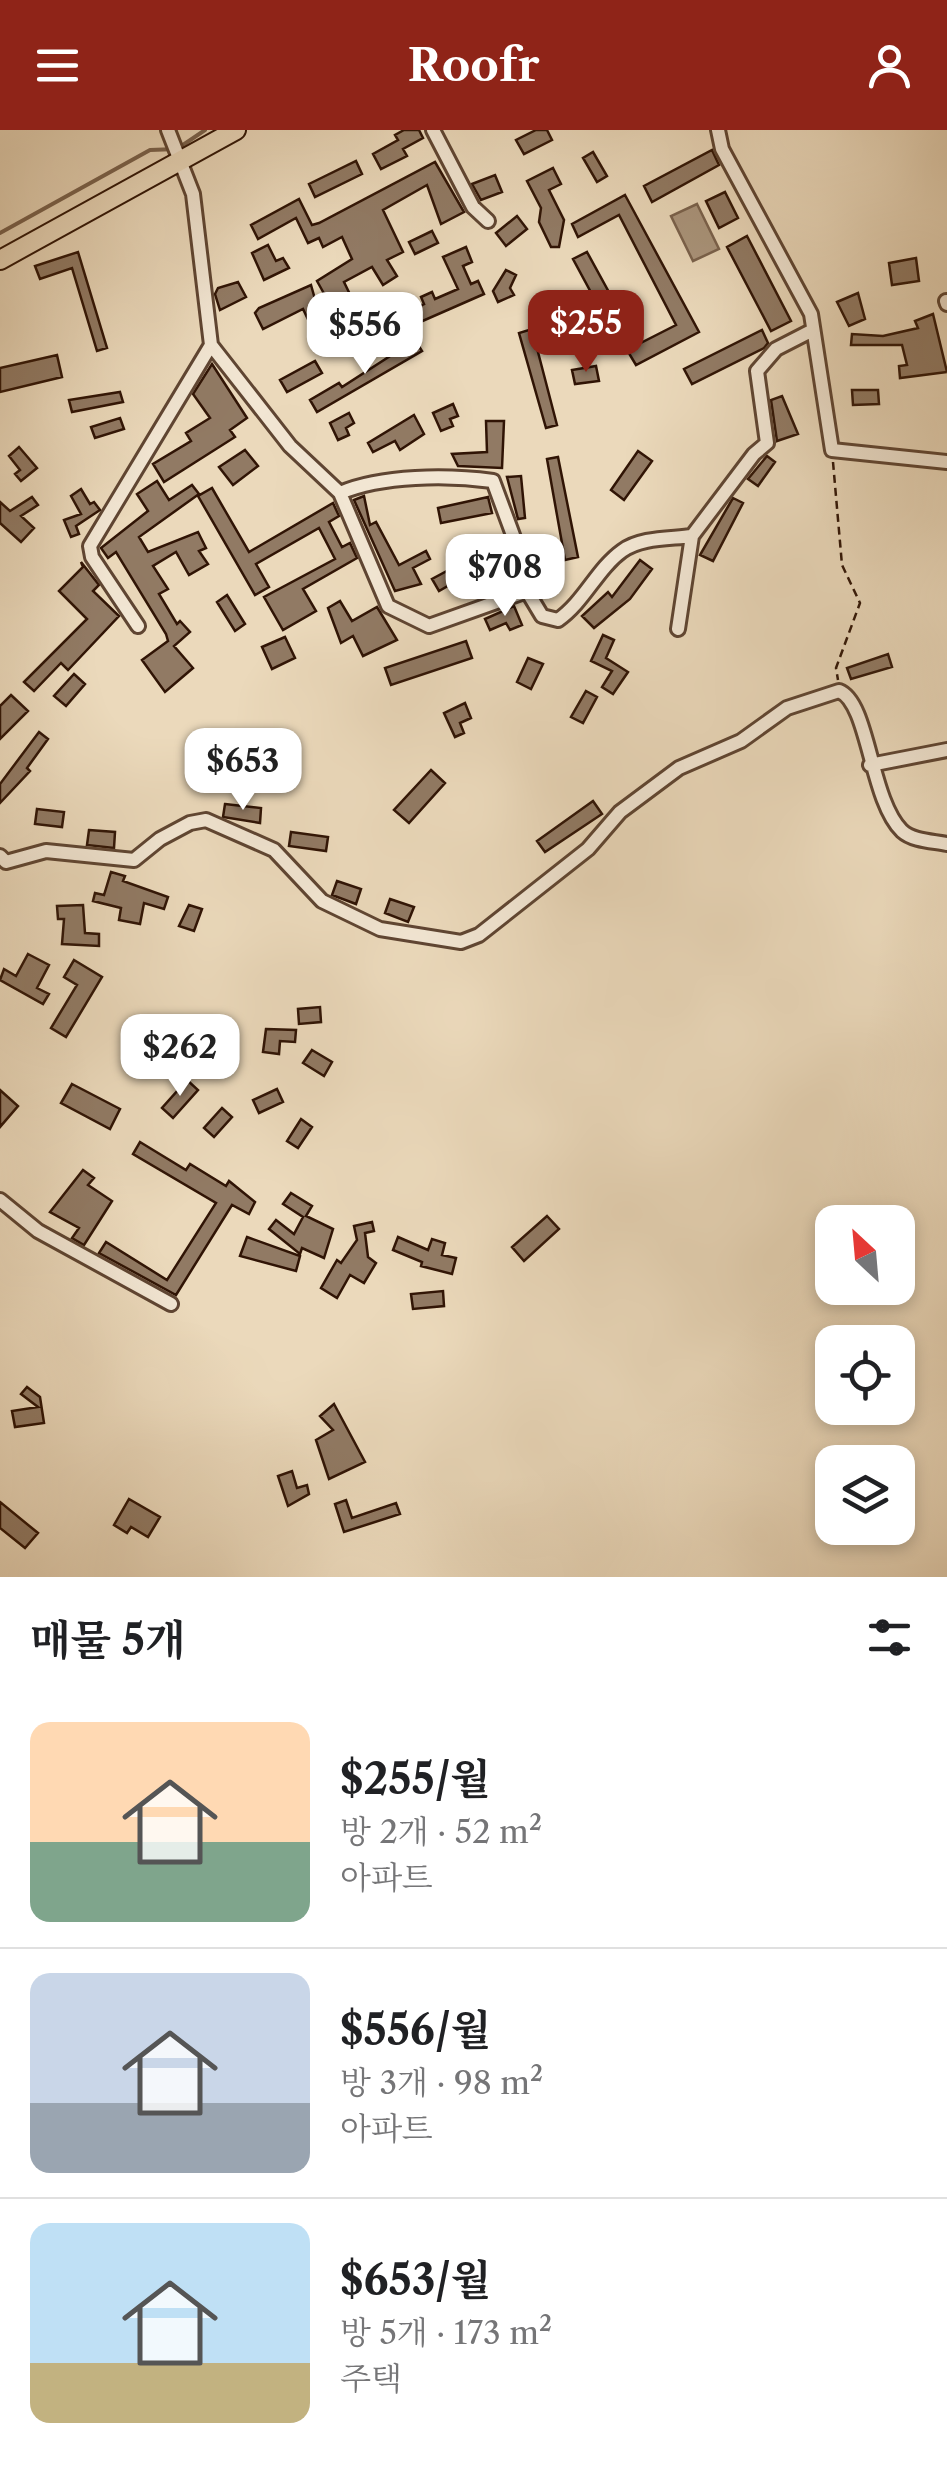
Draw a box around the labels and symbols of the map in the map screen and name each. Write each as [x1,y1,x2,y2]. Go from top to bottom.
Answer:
pin: $255 [527,290,645,375]
pin: $556 [306,292,424,377]
pin: $708 [446,534,564,619]
pin: $653 [184,728,302,813]
pin: $262 [121,1014,239,1099]
north arrow [815,1205,915,1305]

